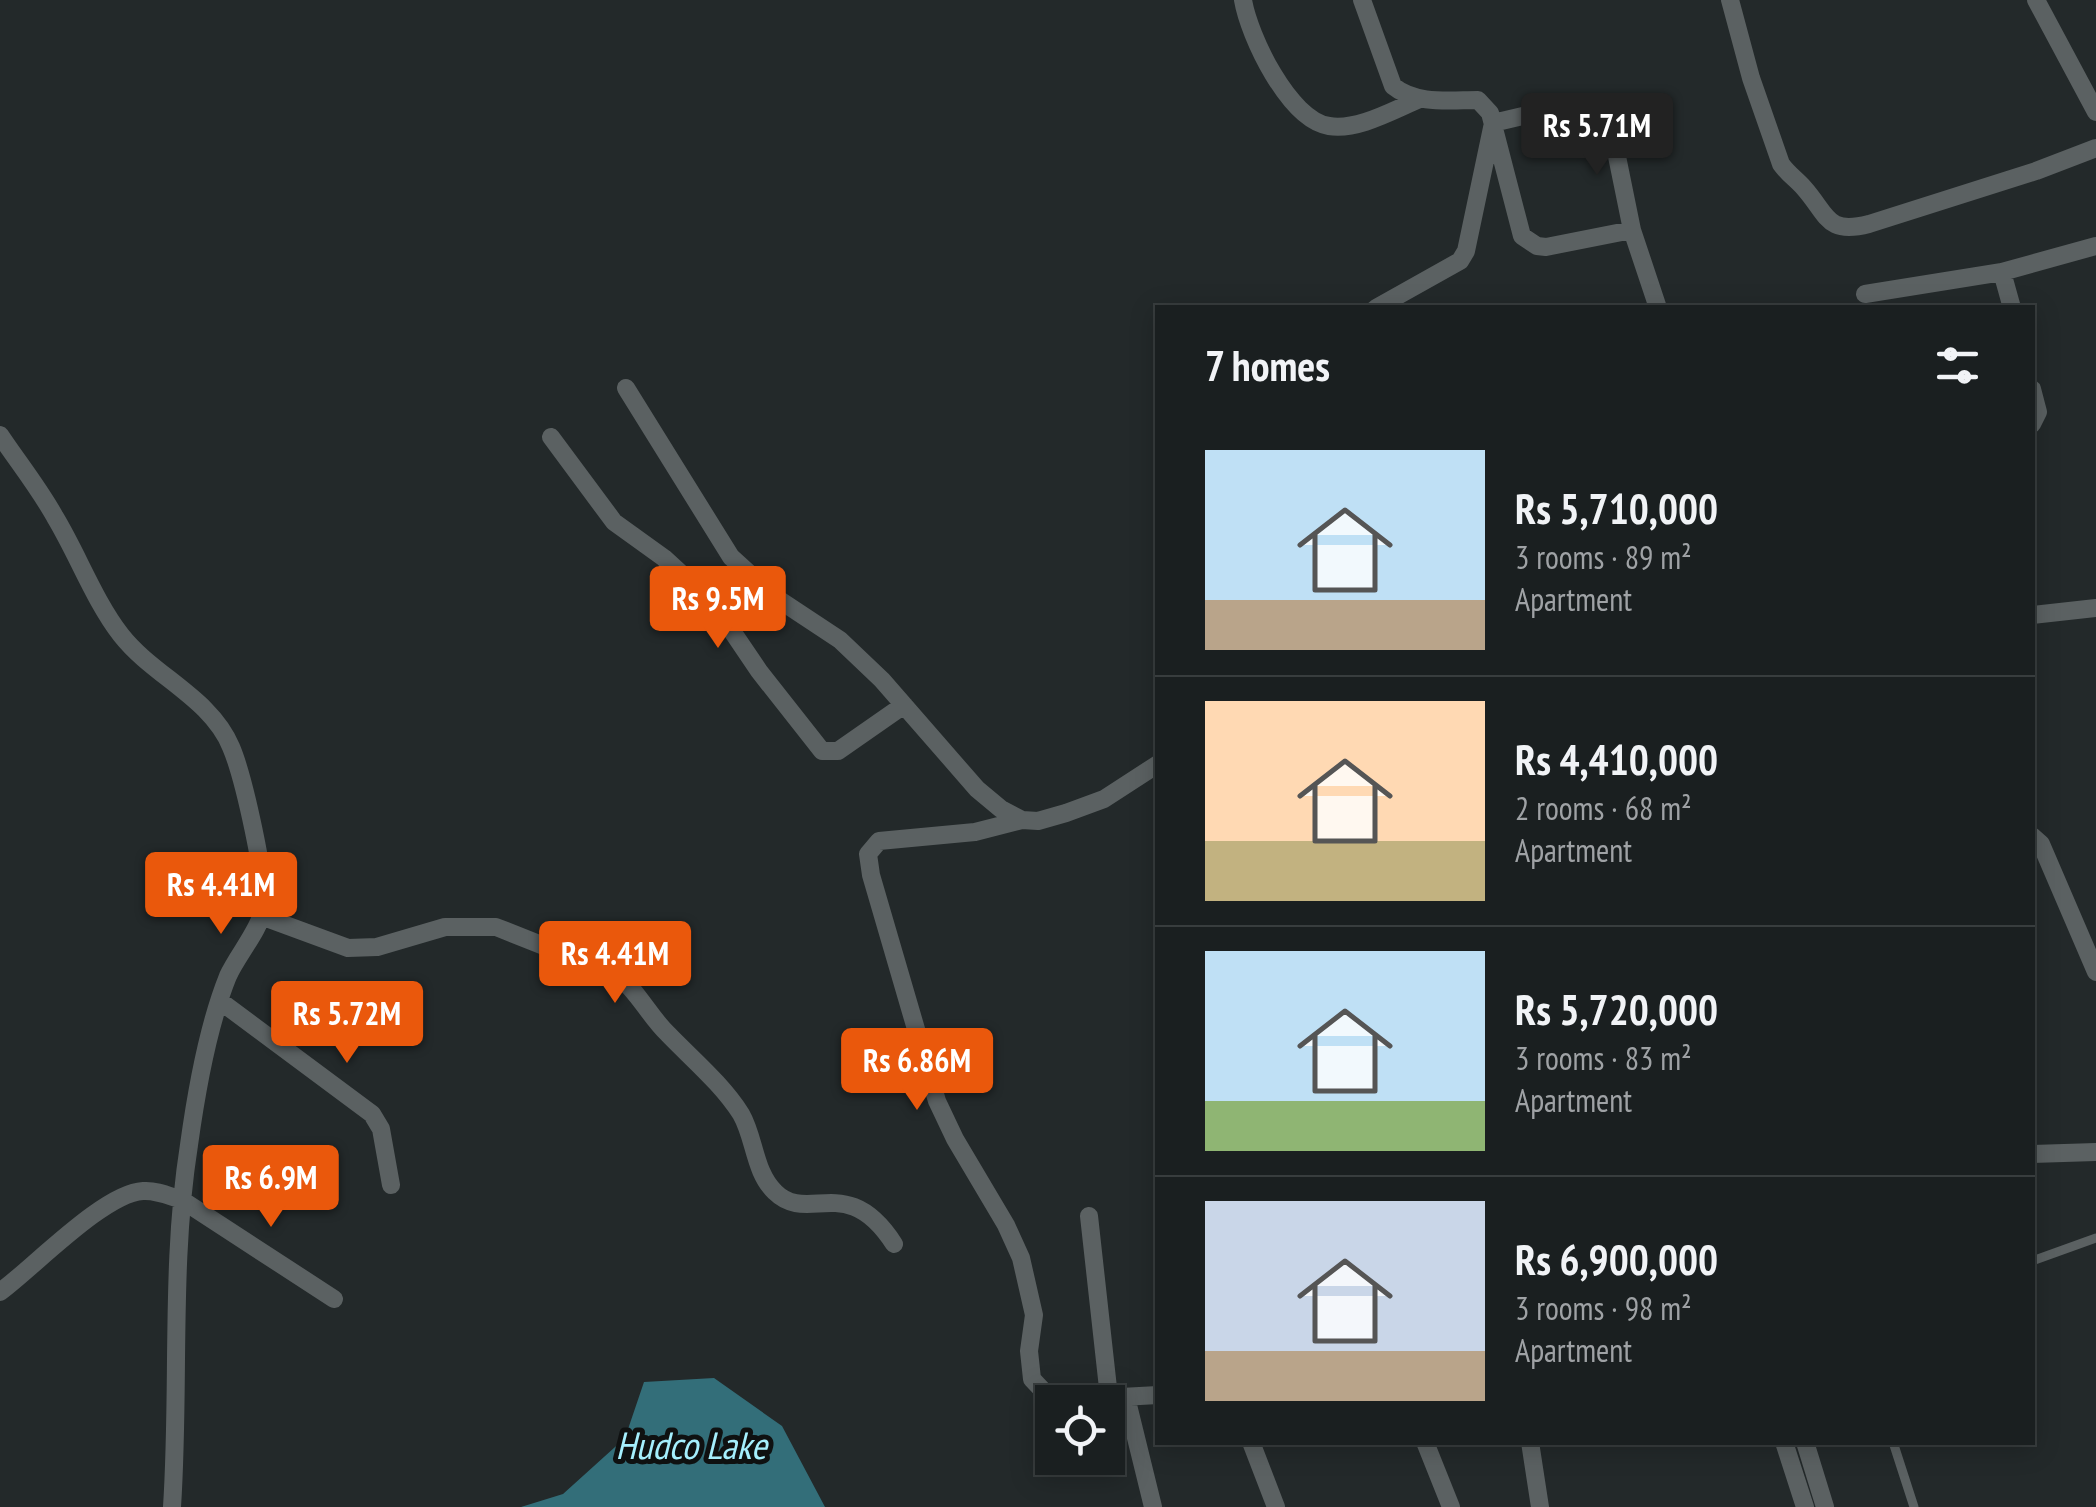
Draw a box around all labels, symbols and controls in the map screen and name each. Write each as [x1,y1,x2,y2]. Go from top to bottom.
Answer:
pin: Rs 5.71M [1494,93,1700,178]
text: Rs 5.71M [1543,104,1651,146]
text: 7 homes [1205,338,1330,393]
icon: filters [1930,338,1985,393]
text: Rs 5,710,000 [1515,481,1718,536]
icon: home [1285,490,1405,610]
text: 3 rooms · 89 m² [1515,536,1692,578]
pin: Rs 9.5M [626,566,810,651]
text: Rs 9.5M [672,577,764,619]
text: Apartment [1515,578,1632,620]
text: Rs 4,410,000 [1515,732,1718,787]
icon: home [1285,741,1405,861]
text: 2 rooms · 68 m² [1515,787,1692,829]
text: Apartment [1515,829,1632,871]
pin: Rs 4.41M [118,852,324,937]
text: Rs 4.41M [167,863,275,905]
pin: Rs 4.41M [512,921,718,1006]
text: Rs 4.41M [561,932,669,974]
pin: Rs 5.72M [244,981,450,1066]
text: Rs 5,720,000 [1515,982,1718,1037]
icon: home [1285,991,1405,1111]
text: Rs 5.72M [293,992,401,1034]
pin: Rs 6.86M [814,1028,1020,1113]
text: 3 rooms · 83 m² [1515,1037,1692,1079]
text: Rs 6.86M [863,1039,971,1081]
text: Apartment [1515,1079,1632,1121]
pin: Rs 6.9M [179,1145,363,1230]
text: Rs 6.9M [225,1156,317,1198]
text: Rs 6,900,000 [1515,1232,1718,1287]
icon: home [1285,1241,1405,1361]
text: 3 rooms · 98 m² [1515,1287,1692,1329]
text: Apartment [1515,1329,1632,1371]
map controls [1035,1385,1125,1475]
button: locate [1035,1385,1125,1475]
water label: Hudco Lake [615,1420,769,1469]

